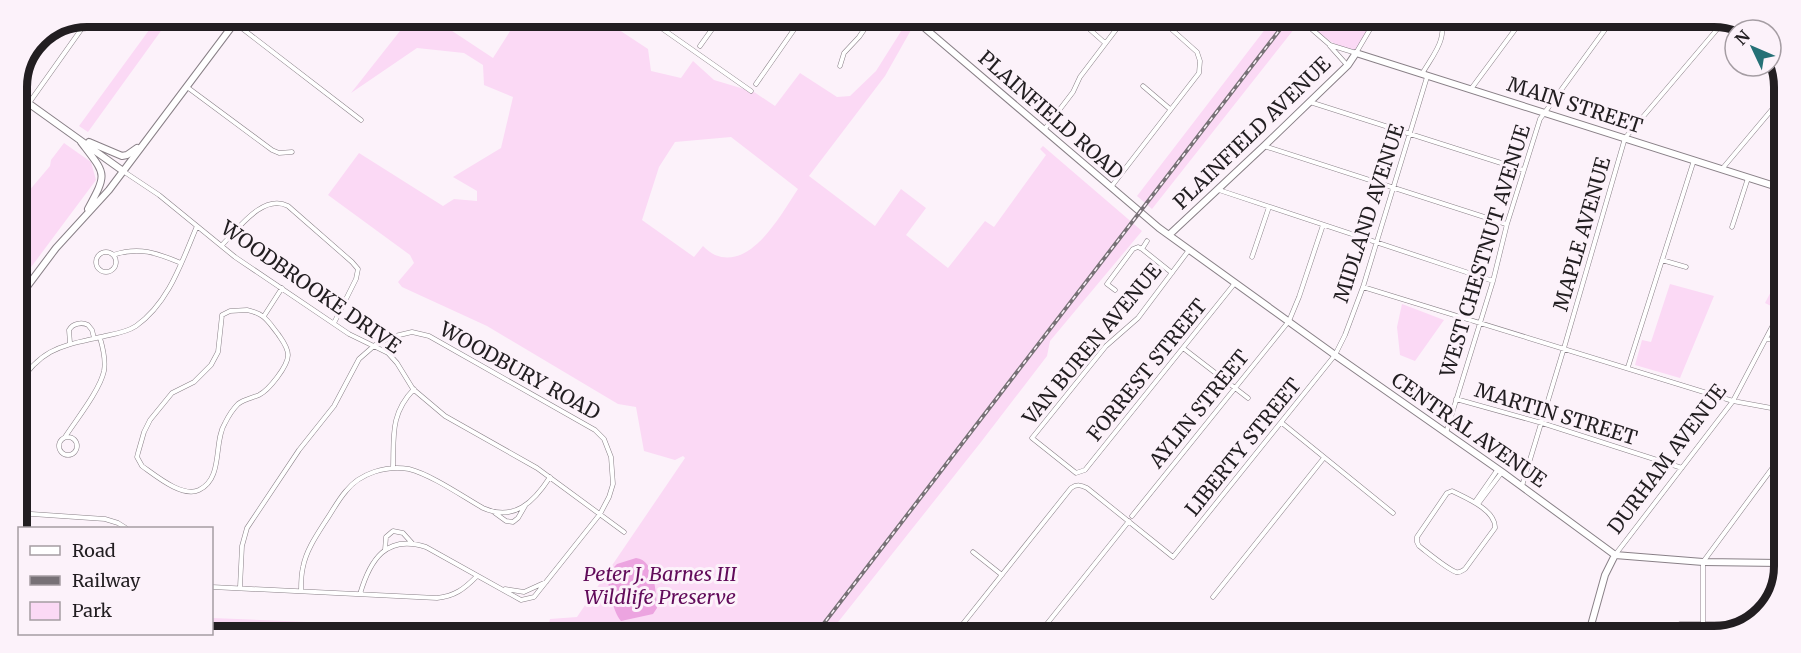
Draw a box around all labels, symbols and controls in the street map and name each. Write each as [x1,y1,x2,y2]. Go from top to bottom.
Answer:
north arrow [1723,18,1783,78]
text: N [1731,26,1754,49]
street label: PLAINFIELD ROAD [974,45,1129,184]
street label: PLAINFIELD AVENUE [1168,51,1336,214]
street label: MAIN STREET [1504,71,1646,138]
street label: MIDLAND AVENUE [1328,120,1409,305]
street label: WEST CHESTNUT AVENUE [1434,121,1535,381]
street label: MAPLE AVENUE [1548,154,1615,314]
street label: WOODBROOKE DRIVE [216,214,406,358]
street label: VAN BUREN AVENUE [1016,258,1167,430]
street label: FORREST STREET [1082,293,1212,446]
street label: WOODBURY ROAD [435,316,605,425]
street label: AYLIN STREET [1143,345,1254,473]
street label: CENTRAL AVENUE [1387,367,1552,493]
street label: LIBERTY STREET [1179,373,1306,521]
street label: MARTIN STREET [1472,377,1640,450]
street label: DURHAM AVENUE [1602,379,1731,539]
legend [18,527,213,635]
text: Road [72,539,116,562]
park label: Peter J. Barnes III Wildlife Preserve [583,561,738,609]
text: Railway [72,569,141,592]
text: Park [72,599,113,622]

